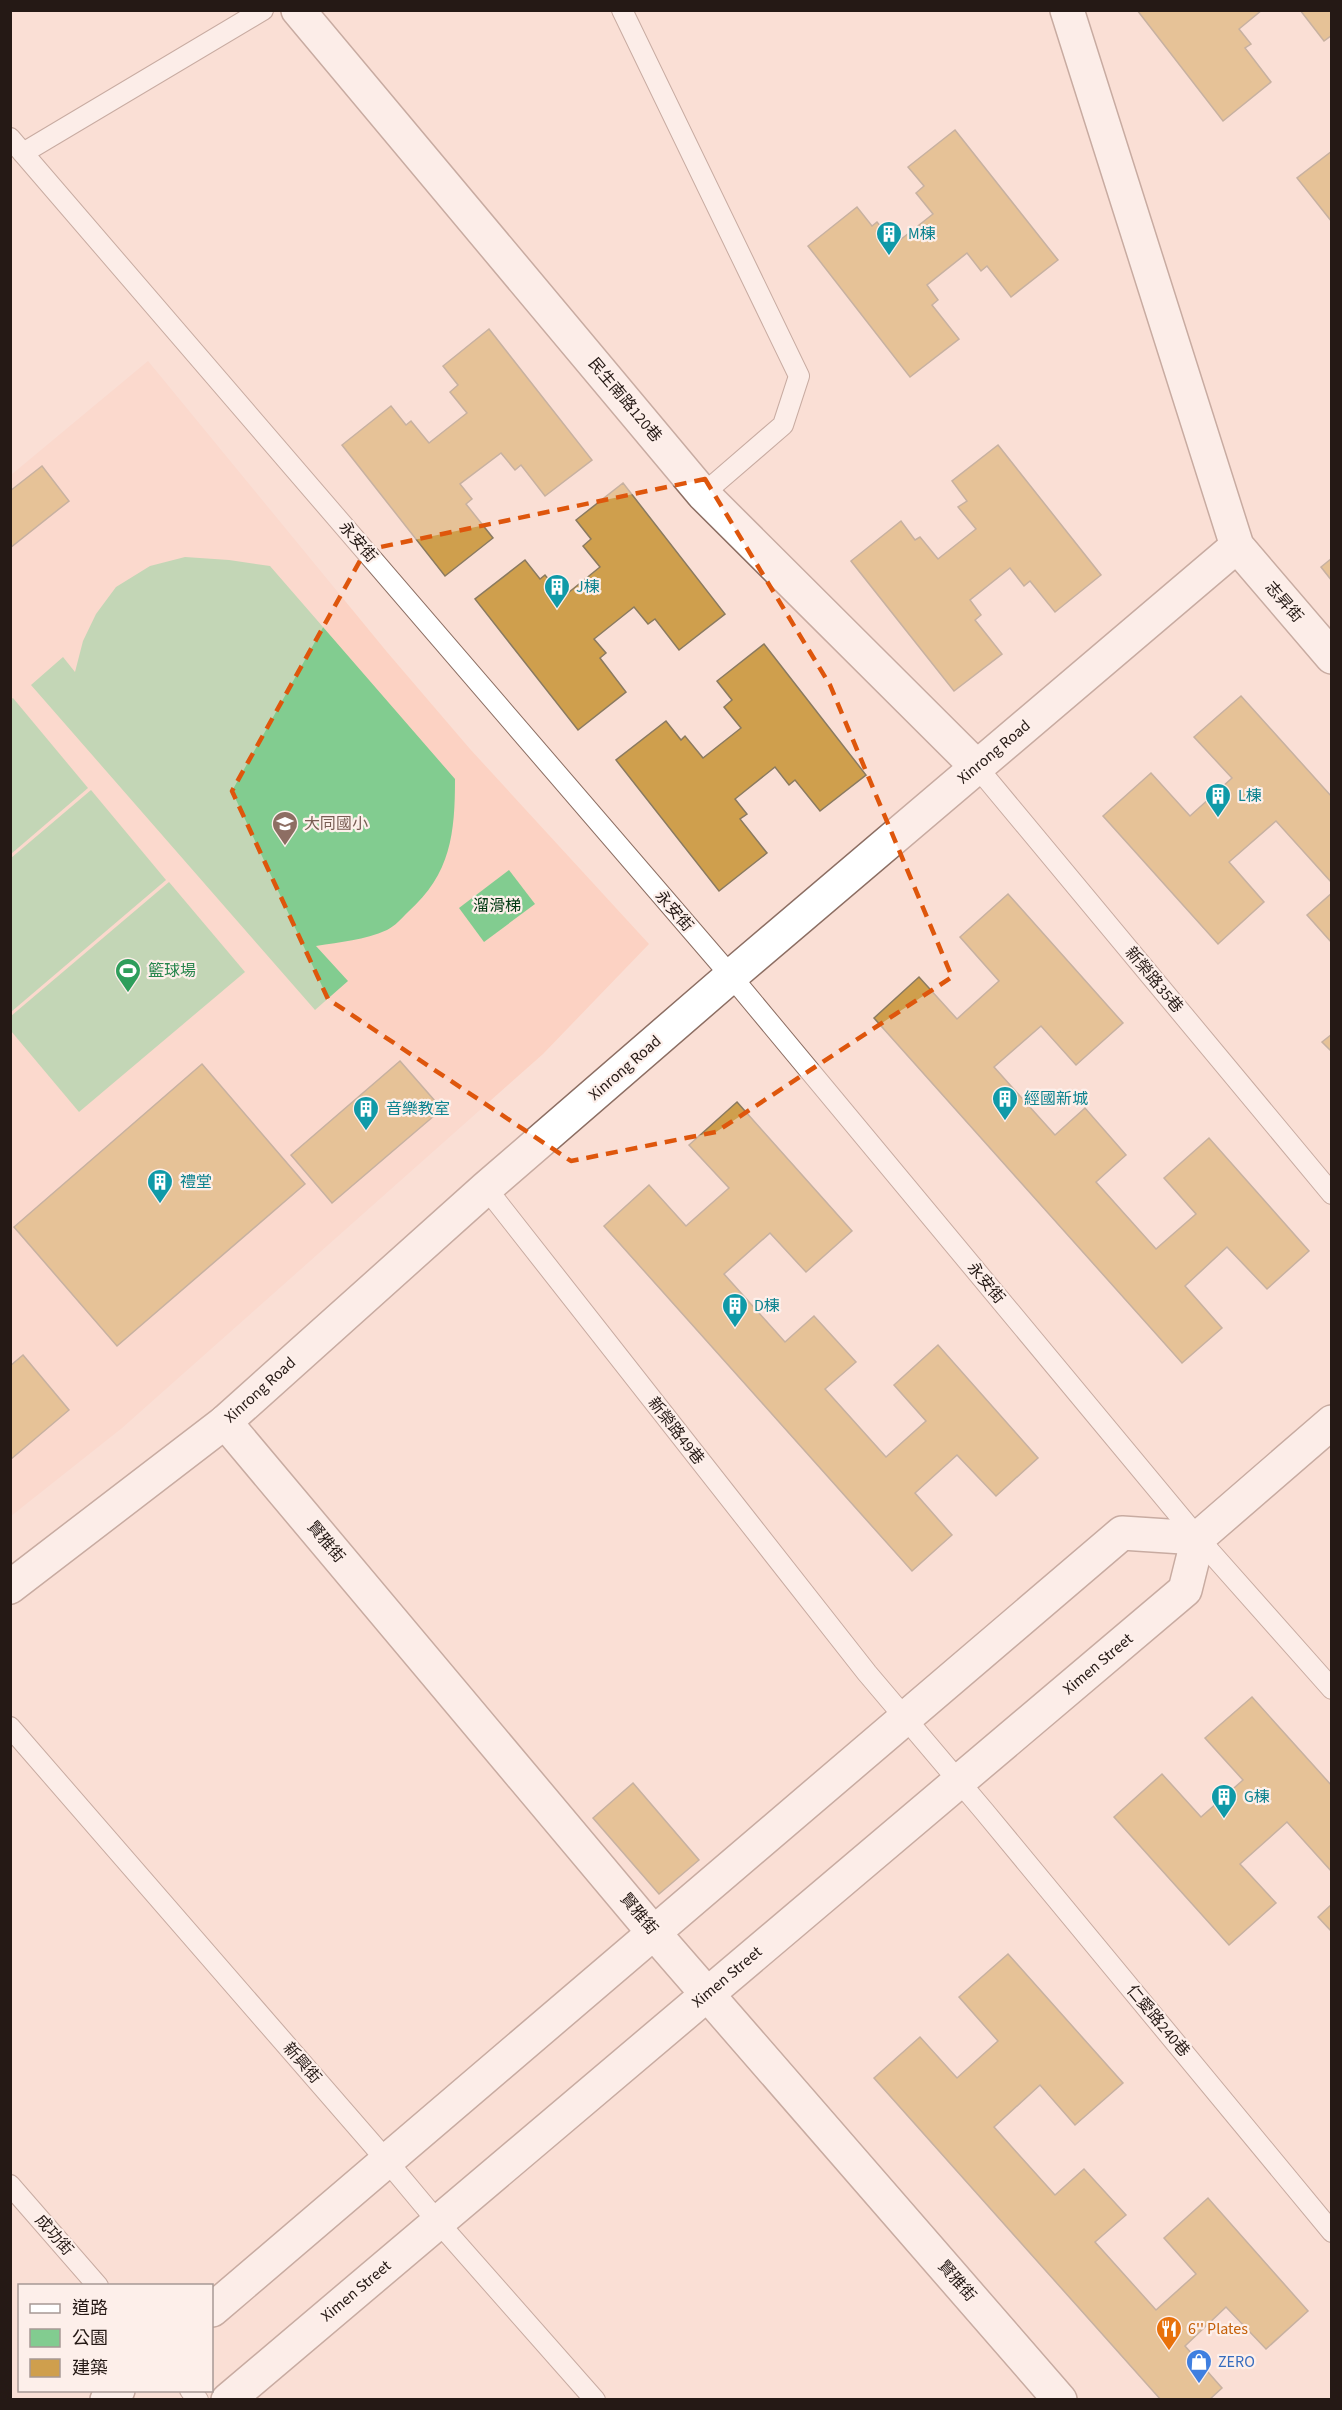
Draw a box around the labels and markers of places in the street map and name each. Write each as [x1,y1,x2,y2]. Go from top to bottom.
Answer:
building icon: M棟 [874,219,904,257]
place label: M棟 [908,223,936,245]
building icon: J棟 [542,572,572,610]
place label: J棟 [576,576,600,598]
building icon: L棟 [1203,781,1233,819]
place label: L棟 [1238,785,1262,807]
school or university icon: 大同國小 [270,809,300,847]
place label: 大同國小 [304,813,368,835]
sports icon: 籃球場 [113,956,143,994]
place label: 籃球場 [148,960,196,982]
building icon: 經國新城 [990,1084,1020,1122]
place label: 經國新城 [1024,1088,1088,1110]
building icon: 音樂教室 [351,1094,381,1132]
place label: 音樂教室 [386,1098,450,1120]
building icon: 禮堂 [145,1167,175,1205]
place label: 禮堂 [180,1171,212,1193]
building icon: D棟 [720,1291,750,1329]
place label: D棟 [754,1295,780,1317]
building icon: G棟 [1209,1782,1239,1820]
place label: G棟 [1244,1786,1270,1808]
restaurant icon: 6'' Plates [1154,2314,1184,2352]
place label: 6'' Plates [1188,2318,1248,2340]
shop icon: ZERO [1184,2347,1214,2385]
place label: ZERO [1218,2351,1255,2373]

